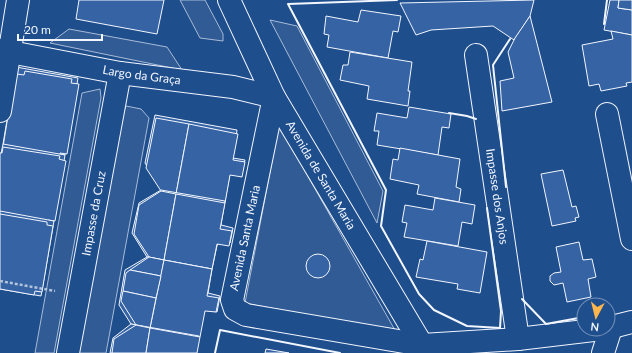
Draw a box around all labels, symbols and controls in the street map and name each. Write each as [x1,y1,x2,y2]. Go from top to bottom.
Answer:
scale bar [18,16,102,42]
text: 20 m [24,22,51,37]
street label: Largo da Graça [101,62,182,87]
street label: Avenida de Santa Maria [283,118,359,232]
street label: Impasse dos Anjos [483,147,512,245]
street label: Impasse da Cruz [78,169,109,257]
street label: Avenida Santa Maria [226,184,263,292]
north arrow [576,297,616,337]
text: N [590,320,600,334]

